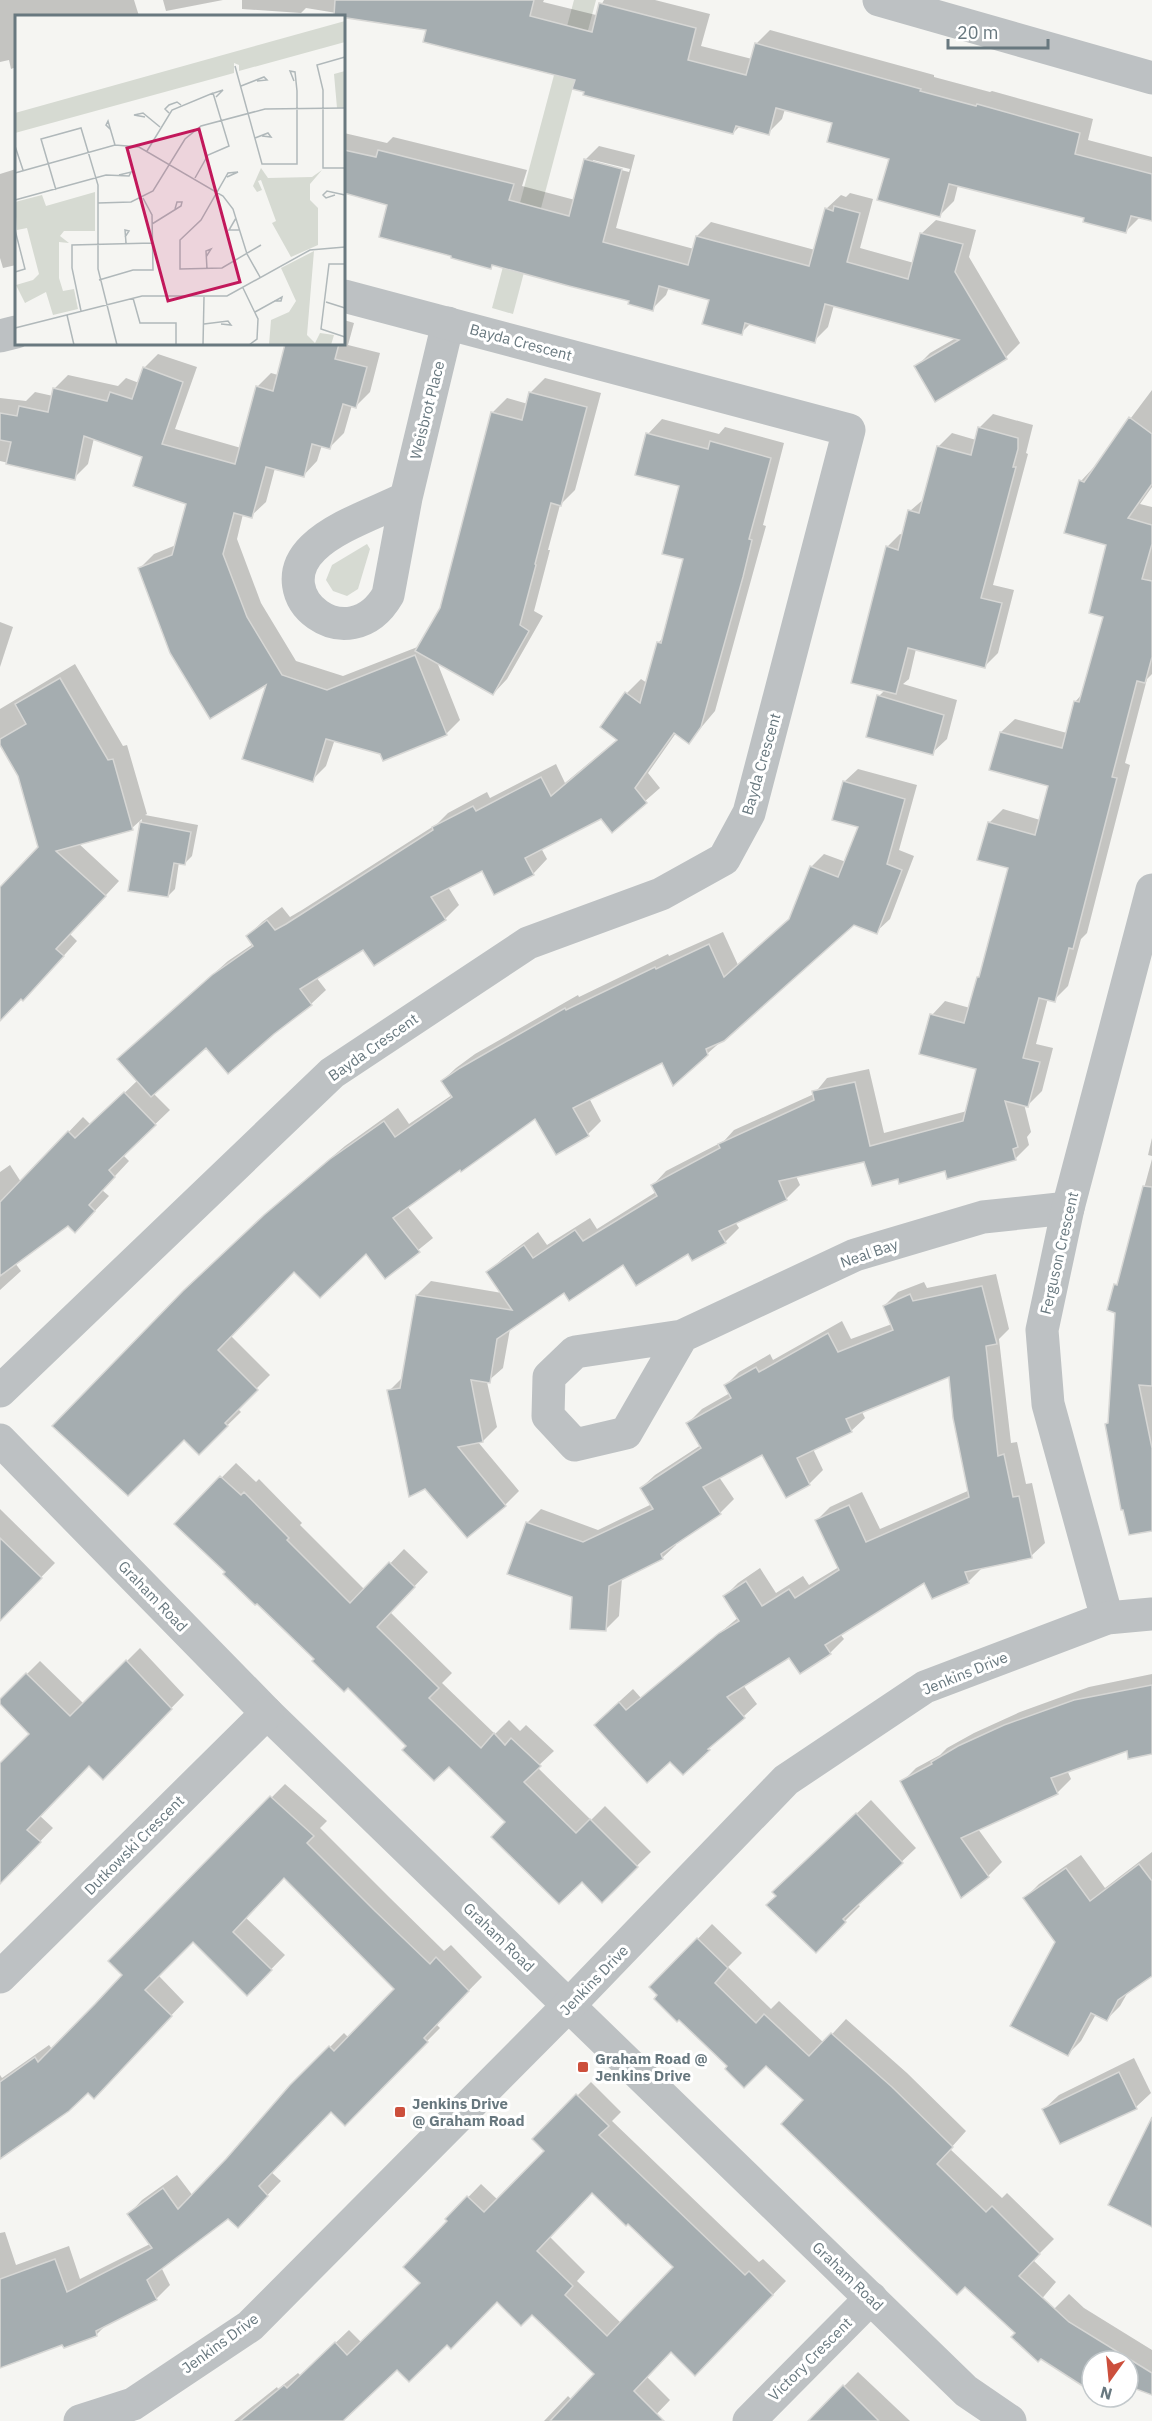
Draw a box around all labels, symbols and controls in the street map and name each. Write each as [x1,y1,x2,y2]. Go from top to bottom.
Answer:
scale bar [948,12,1048,50]
inset map [15,15,345,345]
text: 20 m [957,21,999,44]
street label: Bayda Crescent [468,319,574,365]
street label: Weisbrot Place [406,359,448,461]
street label: Bayda Crescent [737,711,785,817]
street label: Bayda Crescent [324,1009,422,1085]
street label: Ferguson Crescent [1036,1190,1082,1316]
street label: Neal Bay [838,1234,901,1272]
street label: Graham Road [114,1556,192,1636]
street label: Jenkins Drive [920,1647,1010,1699]
street label: Dutkowski Crescent [80,1791,188,1899]
street label: Graham Road [459,1898,539,1976]
street label: Jenkins Drive [556,1941,632,2019]
place label: Graham Road @ Jenkins Drive [595,2049,708,2085]
marker: Graham Road @ Jenkins Drive [576,2060,590,2074]
place label: Jenkins Drive @ Graham Road [412,2094,525,2130]
marker: Jenkins Drive @ Graham Road [393,2105,407,2119]
street label: Graham Road [808,2237,888,2315]
street label: Jenkins Drive [178,2309,262,2377]
street label: Victory Crescent [764,2313,856,2405]
north arrow [1080,2349,1140,2409]
text: N [1098,2382,1114,2405]

